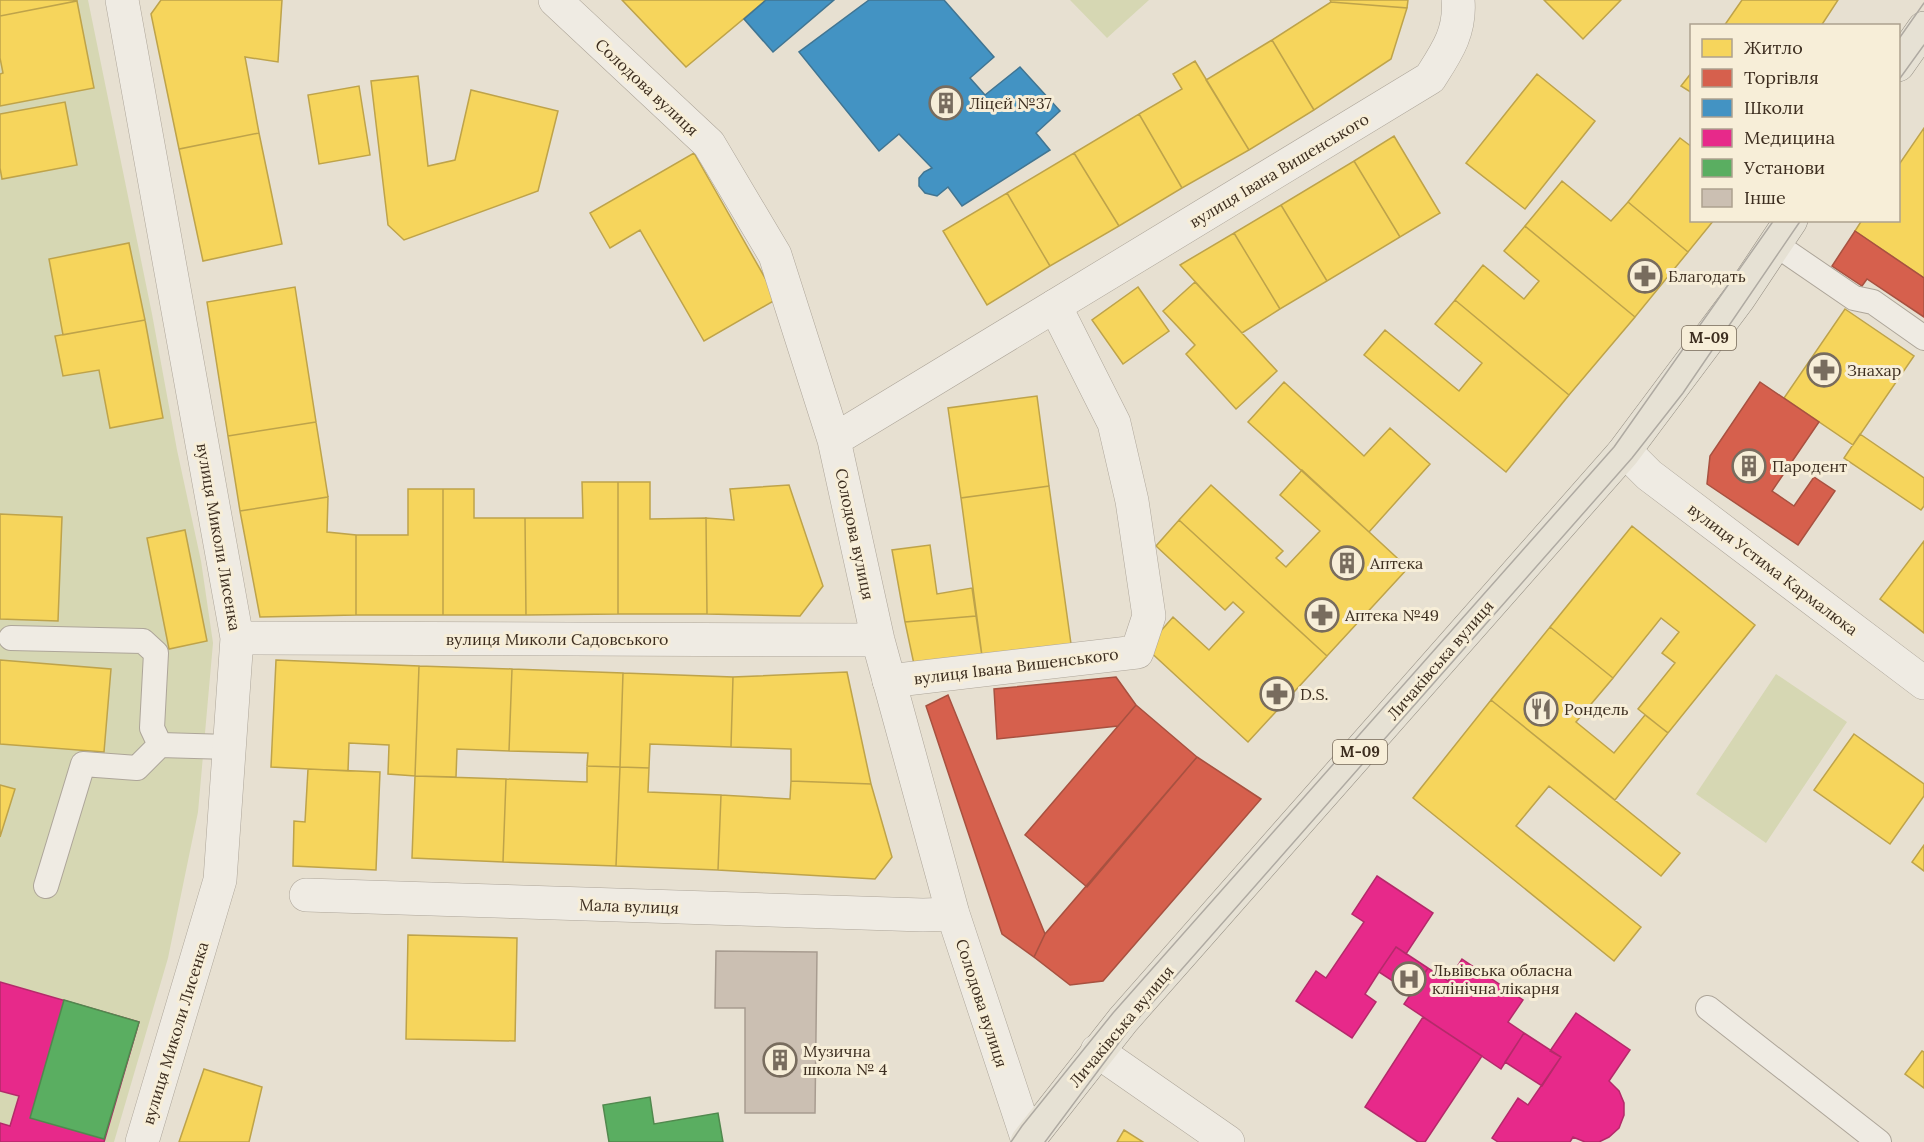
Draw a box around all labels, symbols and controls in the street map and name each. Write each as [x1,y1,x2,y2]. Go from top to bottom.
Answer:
legend [1690,24,1900,222]
street label: Солодова вулиця [591,34,703,140]
text: Житло [1744,36,1803,59]
text: Торгівля [1744,66,1819,89]
building icon: Ліцей №37 [928,85,964,121]
place label: Ліцей №37 [969,93,1052,113]
text: Школи [1744,96,1804,119]
street label: вулиця Івана Вишенського [1186,108,1372,232]
text: Медицина [1744,126,1835,149]
text: Установи [1743,156,1825,179]
text: Інше [1744,186,1786,209]
pharmacy icon: Благодать [1627,258,1663,294]
place label: Благодать [1668,266,1746,286]
road number: М-09 [1682,326,1736,350]
pharmacy icon: Знахар [1806,352,1842,388]
place label: Знахар [1847,360,1901,380]
street label: вулиця Миколи Лисенка [193,442,245,632]
building icon: Пародент [1731,448,1767,484]
place label: Пародент [1772,456,1847,476]
street label: Солодова вулиця [831,466,879,602]
street label: вулиця Устима Кармалюка [1684,499,1862,639]
building icon: Аптека [1329,545,1365,581]
place label: Аптека [1369,553,1423,573]
street label: Личаківська вулиця [1383,596,1497,724]
pharmacy icon: Аптека №49 [1304,597,1340,633]
place label: Аптека №49 [1344,605,1439,625]
street label: вулиця Миколи Садовського [446,629,668,649]
street label: вулиця Івана Вишенського [913,644,1119,688]
pharmacy icon: D.S. [1259,676,1295,712]
place label: D.S. [1300,684,1328,704]
restaurant icon: Рондель [1523,691,1559,727]
place label: Рондель [1564,699,1629,719]
road number: М-09 [1333,740,1387,764]
street label: Мала вулиця [579,894,679,918]
street label: Солодова вулиця [952,936,1012,1070]
street label: вулиця Миколи Лисенка [138,939,212,1127]
place label: Львівська обласна клінічна лікарня [1432,960,1573,998]
street label: Личаківська вулиця [1064,961,1178,1091]
hospital icon: Львівська обласна клінічна лікарня [1391,961,1427,997]
place label: Музична школа № 4 [803,1041,888,1079]
building icon: Музична школа № 4 [762,1042,798,1078]

